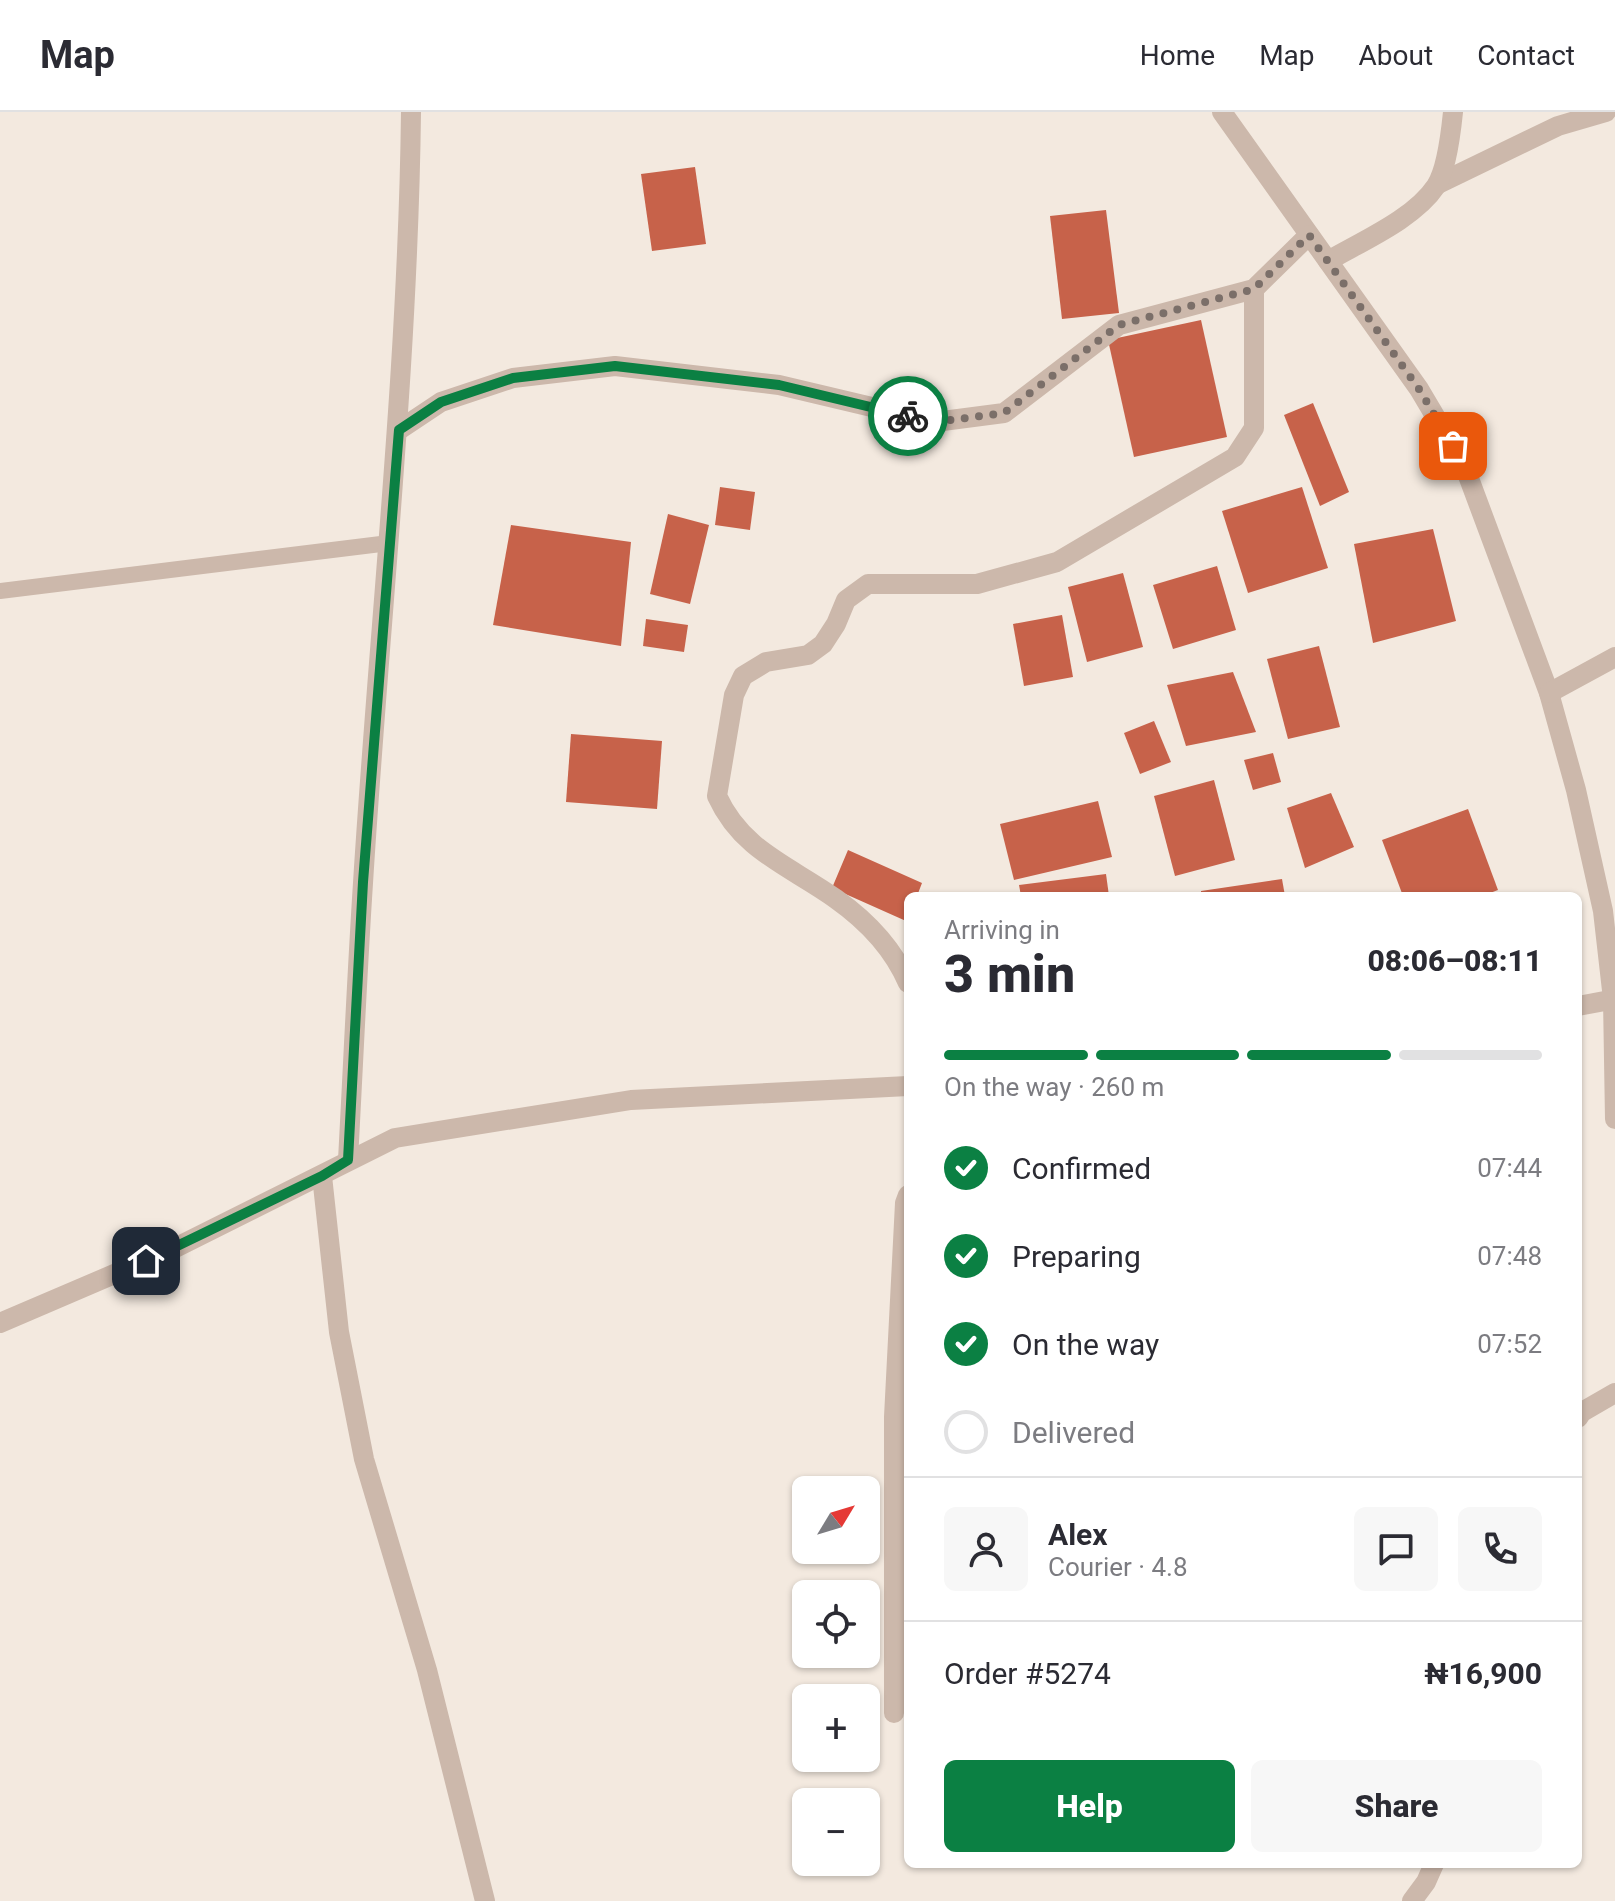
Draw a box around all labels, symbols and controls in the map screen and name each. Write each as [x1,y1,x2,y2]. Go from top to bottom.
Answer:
text: Map [40,33,115,77]
text: Home [1140,39,1215,72]
text: Map [1259,39,1315,72]
text: About [1359,39,1433,72]
text: Contact [1477,39,1575,72]
courier [868,376,948,456]
icon: bike [886,394,930,438]
pin [1419,412,1487,480]
icon: bag [1431,424,1475,468]
text: Arriving in [944,915,1060,945]
text: 08:06–08:11 [1367,943,1542,978]
text: 3 min [944,944,1075,1005]
text: On the way · 260 m [944,1072,1164,1102]
icon: check [944,1146,988,1190]
text: Confirmed [1012,1151,1151,1186]
text: 07:44 [1477,1153,1542,1183]
pin [112,1227,180,1295]
icon: check [944,1234,988,1278]
icon: home [124,1239,168,1283]
text: Preparing [1012,1239,1141,1274]
text: 07:48 [1477,1241,1542,1271]
icon: check [944,1322,988,1366]
text: On the way [1012,1327,1159,1362]
text: 07:52 [1477,1329,1542,1359]
text: Delivered [1012,1415,1135,1450]
north arrow [792,1476,880,1564]
map controls [792,1476,880,1876]
button: person [944,1507,1028,1591]
button: chat [1354,1507,1438,1591]
button: phone [1458,1507,1542,1591]
text: Alex [1048,1517,1108,1552]
text: Courier · 4.8 [1048,1552,1188,1582]
button: locate [792,1580,880,1668]
text: Order #5274 [944,1656,1111,1691]
text: ₦16,900 [1424,1656,1542,1691]
button: + [792,1684,880,1772]
button: Help [944,1760,1235,1852]
button: Share [1251,1760,1542,1852]
button: − [792,1788,880,1876]

